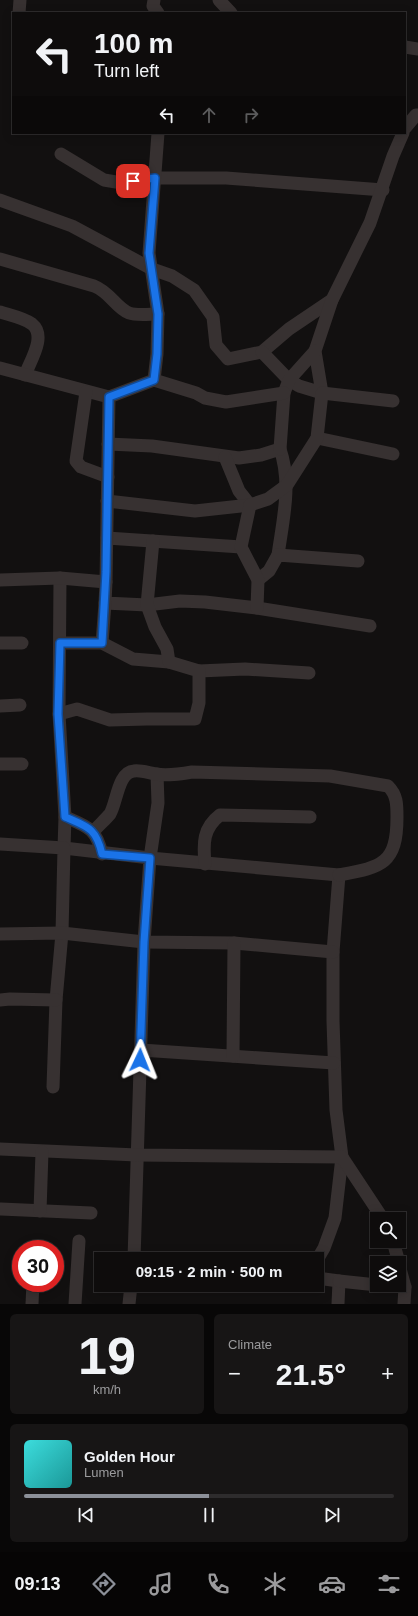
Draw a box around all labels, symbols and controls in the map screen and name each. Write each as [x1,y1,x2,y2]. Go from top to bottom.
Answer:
icon: left [28,28,80,80]
text: 100 m [94,28,173,59]
text: Turn left [94,61,159,81]
icon: left [156,104,178,126]
icon: ahead [198,104,220,126]
icon: right [240,104,262,126]
pin [116,164,150,198]
icon: arrive [122,170,144,192]
position arrow [119,1039,161,1081]
map controls [370,1212,406,1292]
button: search [370,1212,406,1248]
speed limit sign: 30 [12,1240,64,1292]
button: layers [370,1256,406,1292]
text: 09:15 · 2 min · 500 m [136,1263,282,1280]
text: 19 [78,1327,136,1385]
text: Climate [228,1337,272,1352]
text: 21.5° [276,1358,346,1391]
text: − [228,1361,241,1386]
text: + [381,1361,394,1386]
text: km/h [93,1382,121,1397]
text: Golden Hour [84,1448,175,1465]
text: Lumen [84,1465,124,1480]
icon: previous [75,1504,97,1526]
icon: pause [198,1504,220,1526]
icon: next [321,1504,343,1526]
icon: directions [90,1570,118,1598]
icon: music [147,1570,175,1598]
icon: phone [204,1570,232,1598]
icon: climate [261,1570,289,1598]
icon: car [318,1570,346,1598]
icon: filters [375,1570,403,1598]
text: 09:13 [15,1574,61,1594]

